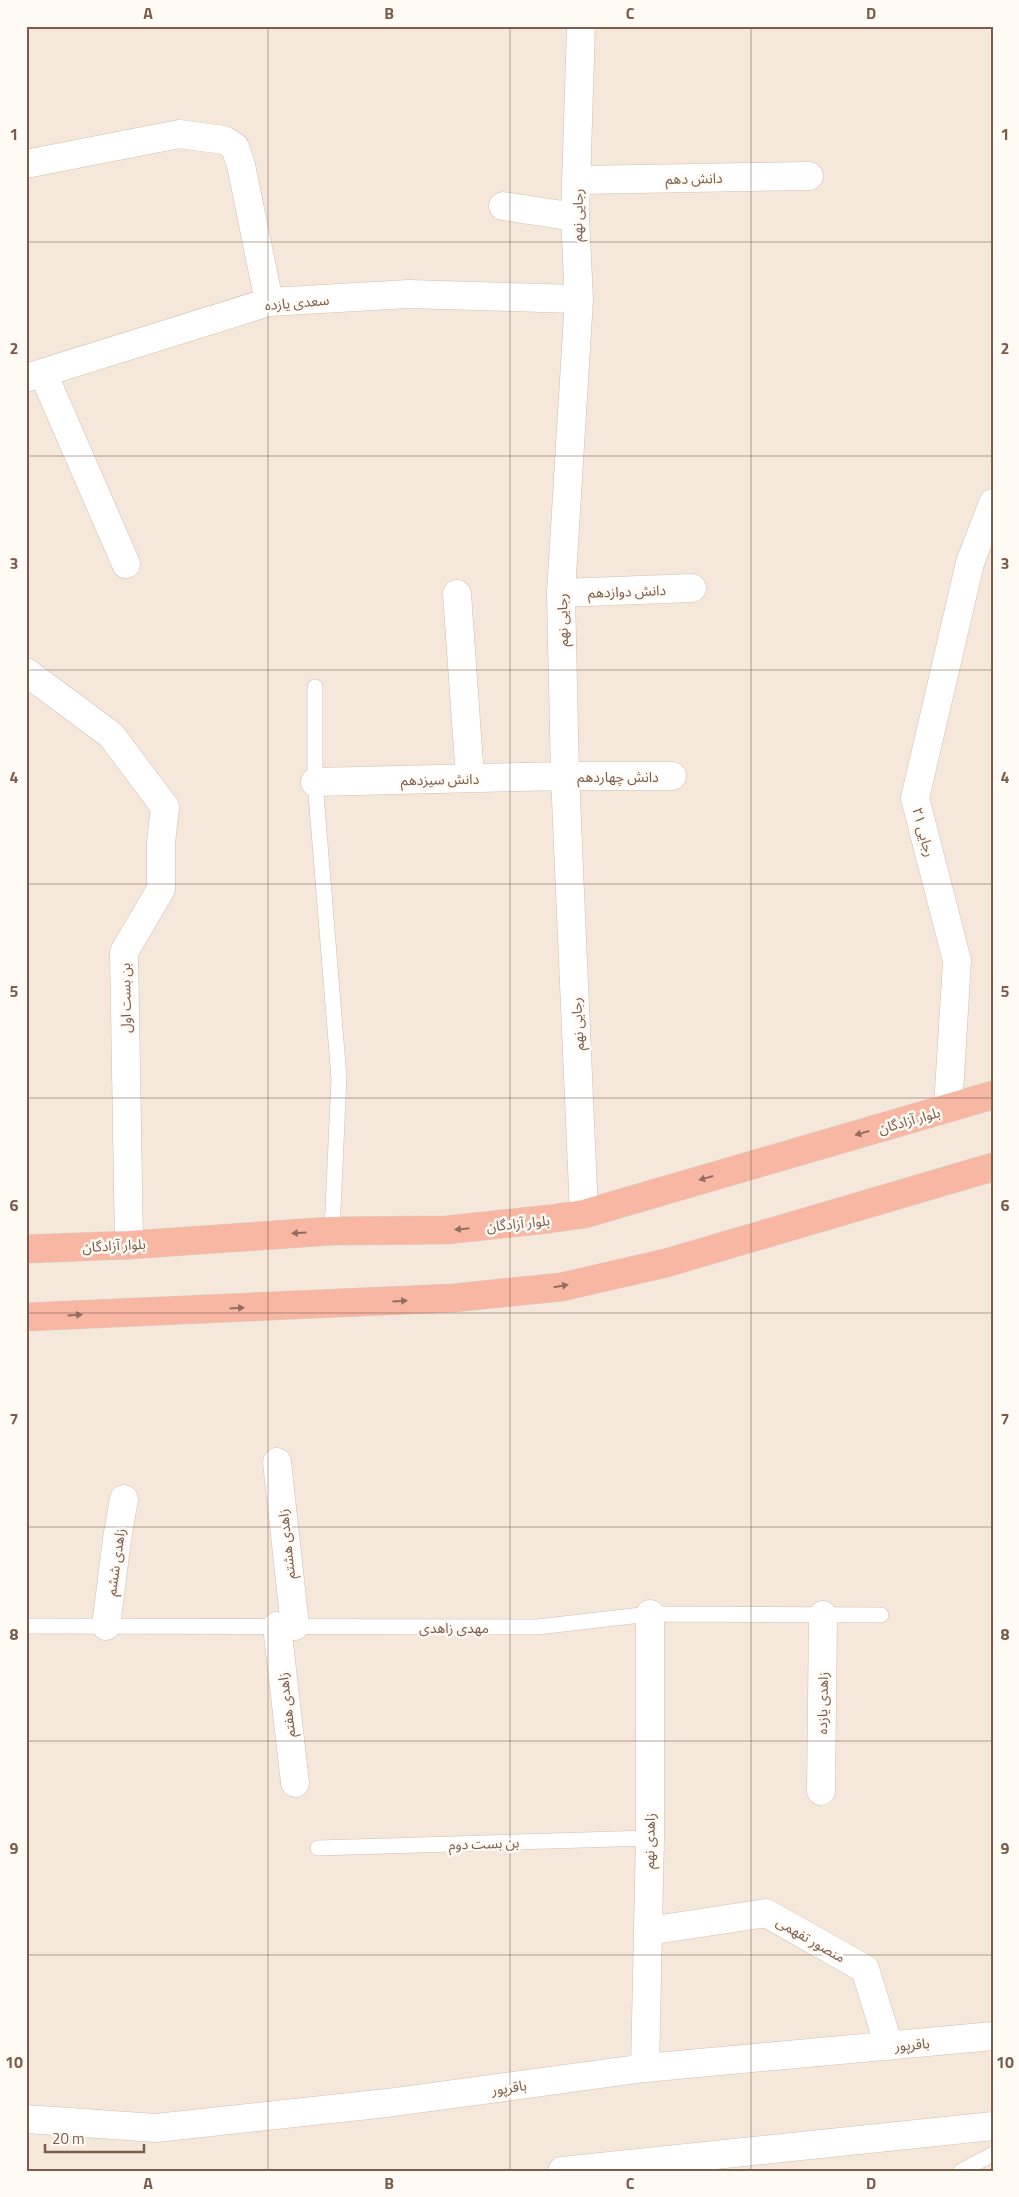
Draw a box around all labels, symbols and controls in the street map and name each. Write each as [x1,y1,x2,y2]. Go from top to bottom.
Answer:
text: A [143,1,153,25]
text: B [384,1,394,25]
text: C [626,1,635,25]
text: D [866,1,876,25]
text: 1 [10,122,18,146]
text: 1 [1001,122,1009,146]
street label: دانش دهم [665,167,723,190]
street label: رجایی نهم [566,188,589,242]
street label: سعدی یازده [264,289,330,315]
text: 2 [10,336,18,360]
text: 2 [1001,336,1009,360]
text: 3 [10,551,18,575]
text: 3 [1001,551,1009,575]
street label: دانش دوازدهم [588,579,667,604]
street label: رجایی نهم [551,593,574,647]
text: 4 [10,765,19,789]
text: 4 [1001,765,1010,789]
street label: دانش چهاردهم [577,766,659,788]
street label: دانش سیزدهم [401,768,480,791]
street label: رجایی ۲۱ [907,805,941,859]
street label: بن بست اول [114,962,136,1033]
text: 5 [10,979,19,1003]
text: 5 [1001,979,1010,1003]
street label: رجایی نهم [565,997,590,1051]
street label: بلوار آزادگان [876,1101,943,1139]
one-way arrow [854,1130,869,1138]
one-way arrow [698,1175,713,1183]
text: 6 [10,1193,19,1217]
text: 6 [1001,1193,1010,1217]
street label: بلوار آزادگان [485,1209,551,1237]
one-way arrow [454,1225,470,1233]
one-way arrow [291,1229,307,1237]
street label: بلوار آزادگان [82,1233,147,1257]
one-way arrow [554,1282,570,1290]
one-way arrow [392,1296,408,1304]
one-way arrow [230,1303,246,1311]
one-way arrow [67,1311,83,1319]
text: 7 [10,1407,18,1431]
text: 7 [1001,1407,1009,1431]
street label: زاهدی هشتم [272,1508,301,1580]
street label: زاهدی ششم [100,1527,131,1597]
street label: مهدی زاهدی [419,1617,489,1638]
text: 8 [10,1622,19,1646]
text: 8 [1001,1622,1010,1646]
street label: زاهدی هفتم [272,1671,301,1739]
street label: زاهدی یازده [811,1671,833,1735]
street label: زاهدی نهم [638,1813,661,1869]
street label: بن بست دوم [448,1831,520,1856]
text: 9 [10,1836,19,1860]
text: 9 [1001,1836,1010,1860]
street label: منصور تفهمی [772,1911,850,1967]
street label: باقرپور [893,2032,931,2056]
text: 10 [5,2050,23,2074]
text: 10 [996,2050,1014,2074]
street label: باقرپور [489,2074,528,2100]
scale bar [45,2122,144,2154]
text: 20 m [52,2127,85,2150]
text: A [143,2171,153,2195]
text: B [384,2171,394,2195]
text: C [626,2171,635,2195]
text: D [866,2171,876,2195]

